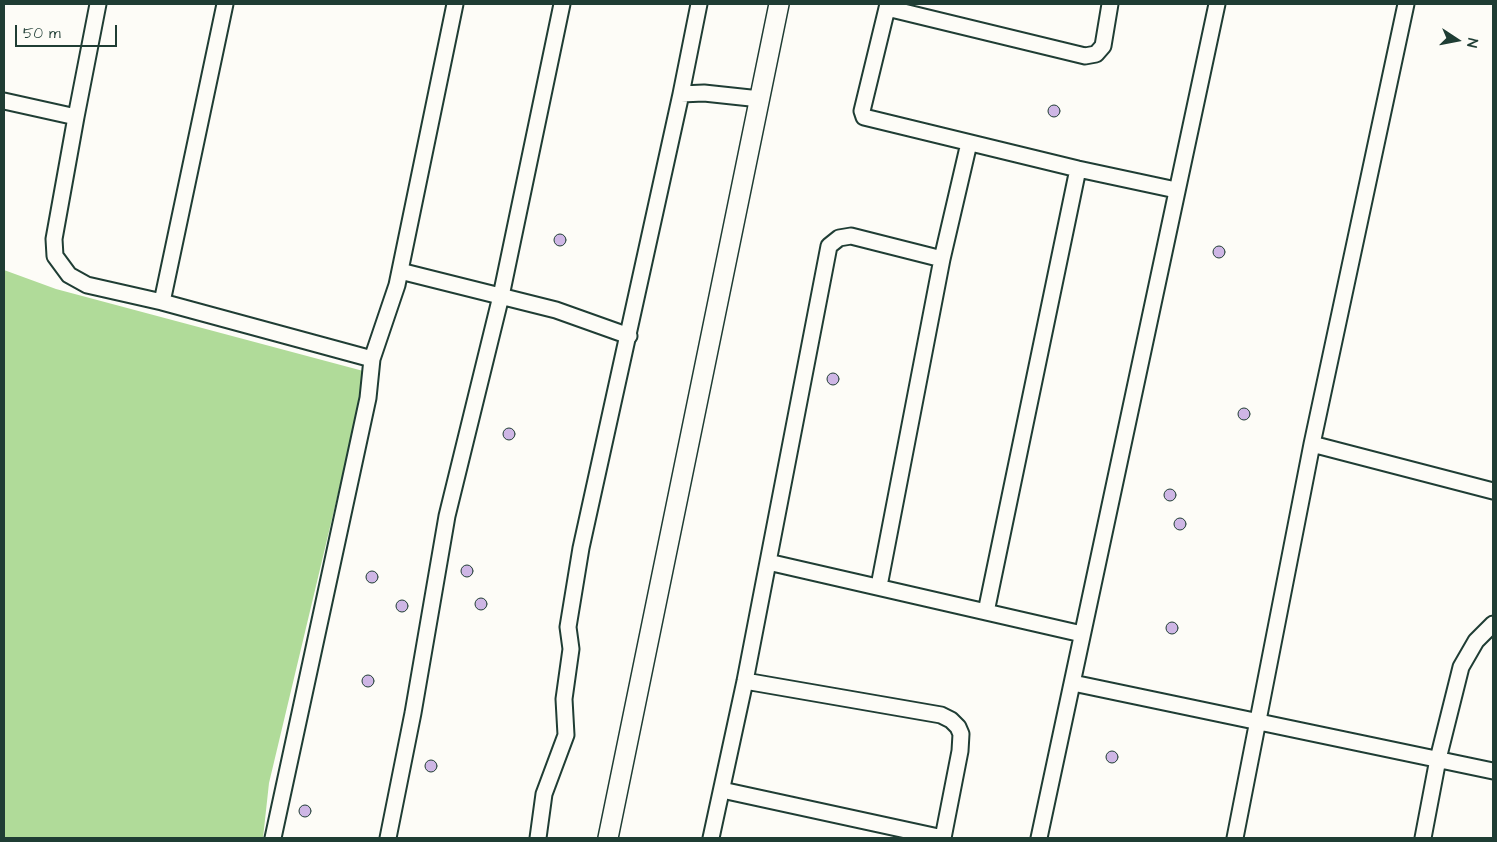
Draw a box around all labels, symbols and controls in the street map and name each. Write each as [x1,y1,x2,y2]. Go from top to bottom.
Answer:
scale bar [18,15,120,47]
north arrow [1432,15,1482,65]
text: 50 m [23,23,61,44]
text: N [1461,37,1482,49]

